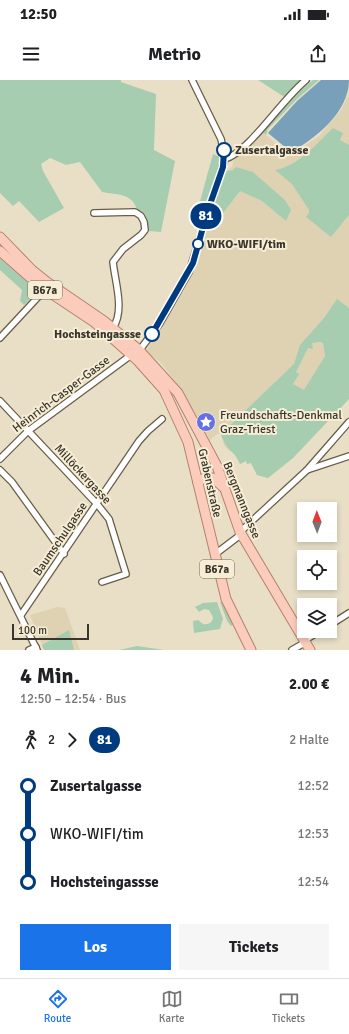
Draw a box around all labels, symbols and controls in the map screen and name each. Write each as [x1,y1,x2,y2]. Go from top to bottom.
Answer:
text: 12:50 [20,5,57,23]
icon: menu [20,43,42,65]
text: Metrio [148,43,201,65]
icon: share [307,43,329,65]
marker: Zusertalgasse [216,142,232,158]
place label: Zusertalgasse [235,143,308,158]
line badge: 81 [188,203,224,229]
text: 81 [198,207,214,224]
place label: WKO-WIFI/tim [207,237,286,252]
marker: WKO-WIFI/tim [192,238,204,250]
road number: B67a [28,281,62,299]
marker: Hochsteingassse [144,326,160,342]
place label: Hochsteingassse [54,327,141,342]
street label: Heinrich-Casper-Gasse [10,353,113,436]
place label: Freundschafts-Denkmal Graz-Triest [220,408,342,437]
place icon: Freundschafts-Denkmal Graz-Triest [195,411,217,433]
street label: Millöckergasse [51,441,114,507]
street label: Grabenstraße [194,447,225,519]
street label: Bergmanngasse [219,460,264,541]
street label: Baumschulgasse [30,499,91,579]
north arrow [297,502,337,542]
map controls [297,502,337,638]
button: locate [297,550,337,590]
road number: B67a [200,560,234,578]
button: layers [297,598,337,638]
scale bar [12,622,89,641]
text: 100 m [18,624,47,637]
text: 4 Min. [20,662,80,689]
text: 2.00 € [289,675,329,693]
text: 12:50 – 12:54 · Bus [20,691,126,707]
icon: walk [20,729,42,751]
icon: forward [61,729,83,751]
text: 81 [97,731,112,748]
text: 2 [48,732,55,748]
text: 2 Halte [289,732,329,748]
text: Zusertalgasse [50,777,142,795]
text: 12:52 [297,778,329,794]
text: WKO-WIFI/tim [50,825,144,843]
text: 12:53 [297,826,329,842]
text: Hochsteingassse [50,873,159,891]
text: 12:54 [297,874,329,890]
button: Los [20,924,171,970]
button: Tickets [179,924,329,970]
tab: Route [44,988,71,1025]
tab: Karte [159,988,185,1025]
tab: Tickets [272,988,305,1025]

